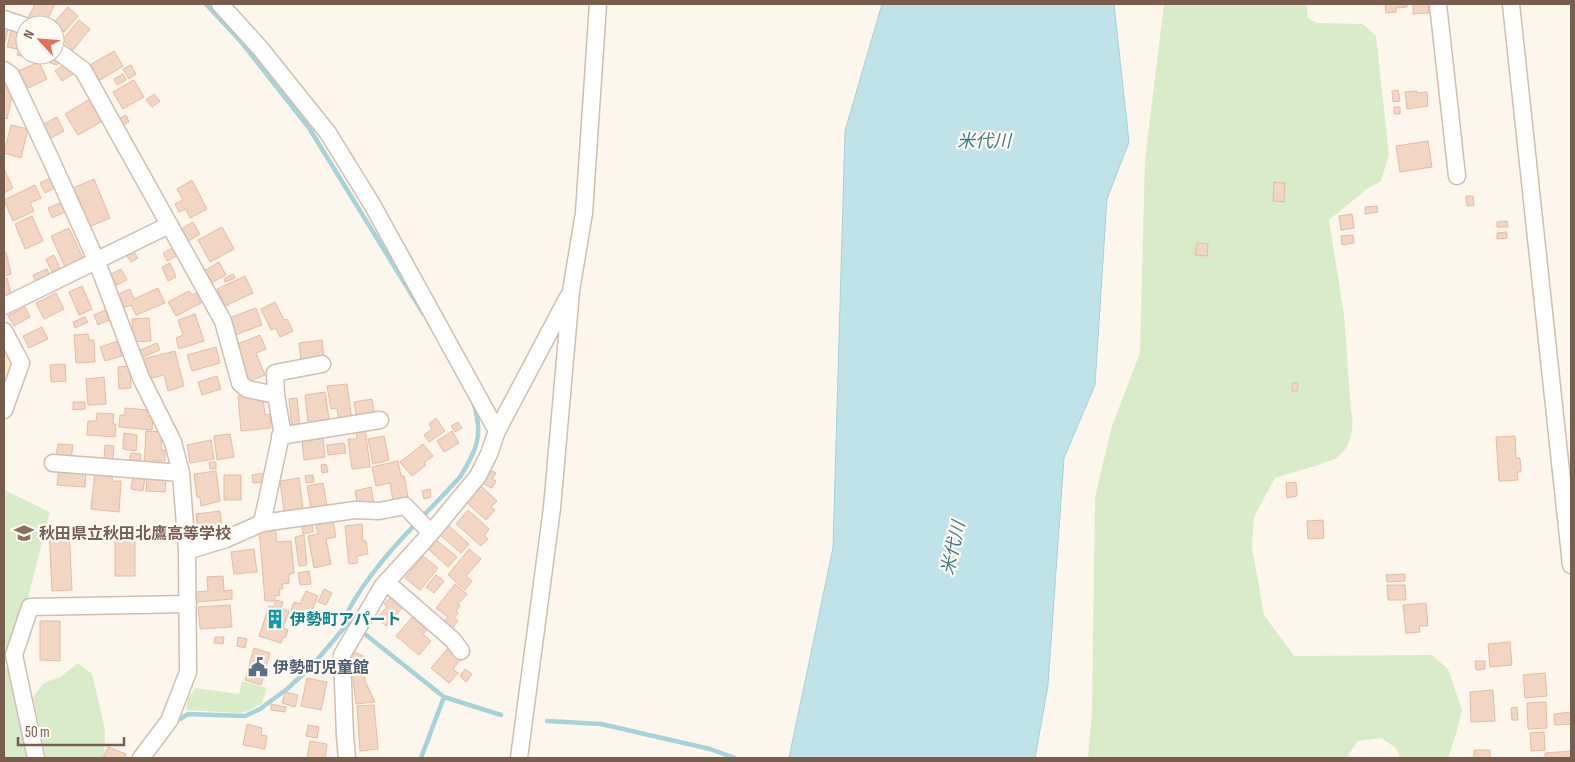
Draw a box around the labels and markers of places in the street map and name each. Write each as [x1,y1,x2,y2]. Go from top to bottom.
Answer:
school or university icon: 秋田県立秋田北鷹高等学校 [13,522,35,544]
place label: 秋田県立秋田北鷹高等学校 [39,525,231,544]
building icon: 伊勢町アパート [264,608,286,630]
place label: 伊勢町アパート [289,611,402,630]
public building icon: 伊勢町児童館 [247,656,269,678]
place label: 伊勢町児童館 [272,659,369,678]

